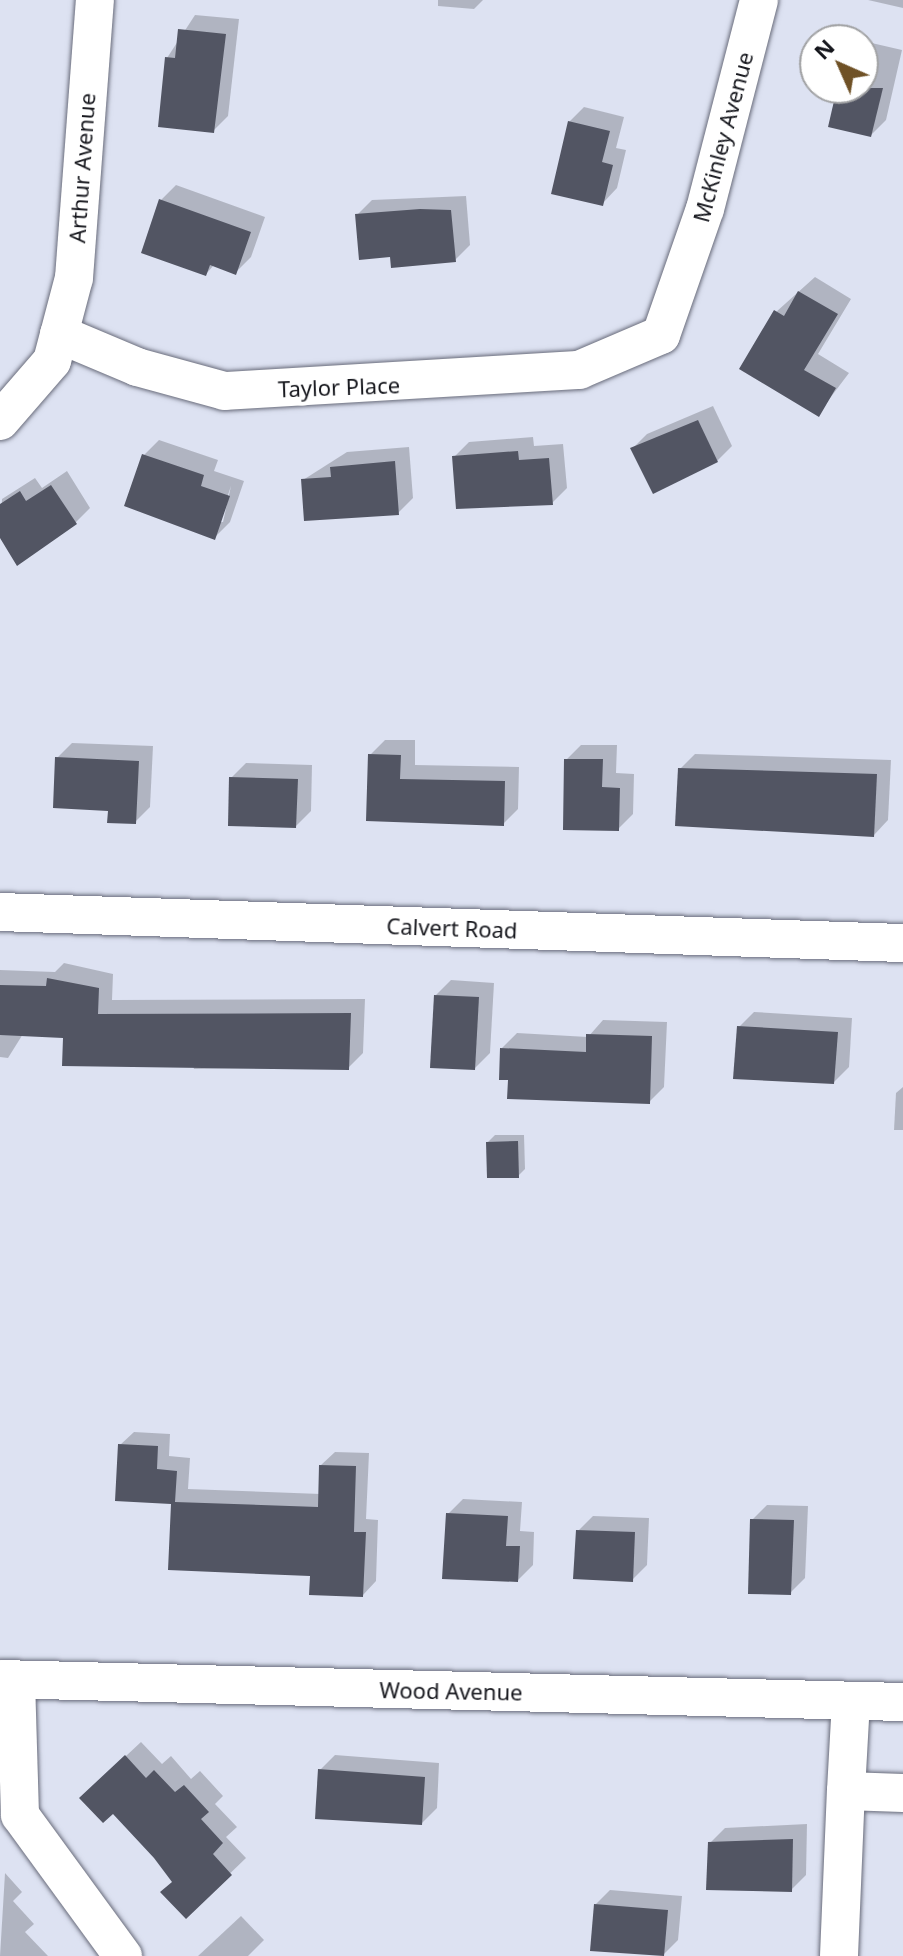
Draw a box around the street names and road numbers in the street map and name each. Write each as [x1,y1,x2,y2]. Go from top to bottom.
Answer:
street label: McKinley Avenue [688,49,758,225]
street label: Arthur Avenue [64,92,100,244]
street label: Taylor Place [278,372,400,402]
street label: Calvert Road [386,913,518,943]
street label: Wood Avenue [379,1677,523,1705]

